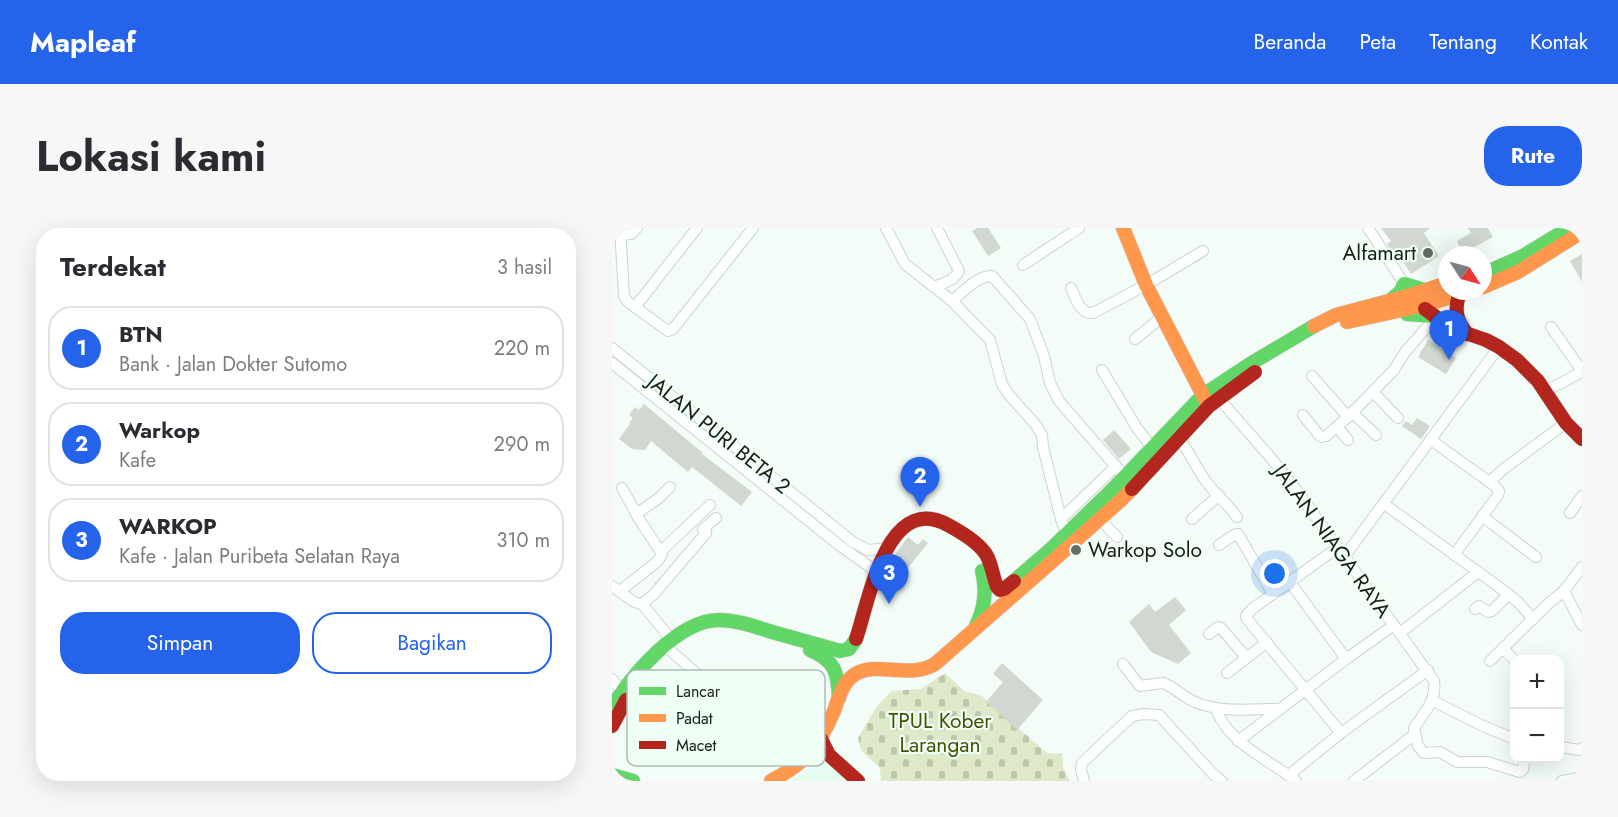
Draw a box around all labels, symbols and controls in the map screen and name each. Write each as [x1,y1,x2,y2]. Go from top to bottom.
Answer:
text: Mapleaf [30,22,136,63]
text: Beranda [1253,27,1326,57]
text: Peta [1359,27,1396,57]
text: Tentang [1429,27,1497,57]
text: Kontak [1530,27,1588,57]
text: Lokasi kami [36,126,266,187]
button: Rute [1484,126,1582,186]
place label: Alfamart [1342,238,1416,268]
marker: Alfamart [1421,246,1435,260]
north arrow [1438,246,1492,300]
text: Terdekat [60,248,166,286]
text: 3 hasil [497,253,552,282]
pin: 1 [1430,310,1468,360]
text: BTN [119,318,163,350]
text: 1 [76,334,87,363]
text: 220 m [494,334,550,363]
text: Bank · Jalan Dokter Sutomo [119,350,347,379]
street label: JALAN PURI BETA 2 [639,365,797,501]
text: Warkop [119,414,200,446]
text: 2 [75,430,88,459]
text: 290 m [494,430,550,459]
text: Kafe [119,446,156,475]
street label: JALAN NIAGA RAYA [1264,456,1398,624]
pin: 2 [900,458,940,507]
text: WARKOP [119,510,217,542]
text: 3 [75,526,88,555]
text: 310 m [496,526,550,555]
place label: Warkop Solo [1088,535,1202,565]
text: Kafe · Jalan Puribeta Selatan Raya [119,542,400,571]
marker: Warkop Solo [1069,543,1083,557]
pin: 3 [870,554,908,604]
your location [1260,559,1289,588]
button: Simpan [60,612,300,674]
button: Bagikan [312,612,552,674]
map controls [1510,655,1564,763]
button: + [1510,655,1564,709]
legend [627,670,825,766]
text: Lancar [676,680,721,703]
park label: TPUL Kober Larangan [889,706,992,760]
text: Padat [676,707,713,730]
button: − [1510,709,1564,763]
text: Macet [676,734,717,757]

